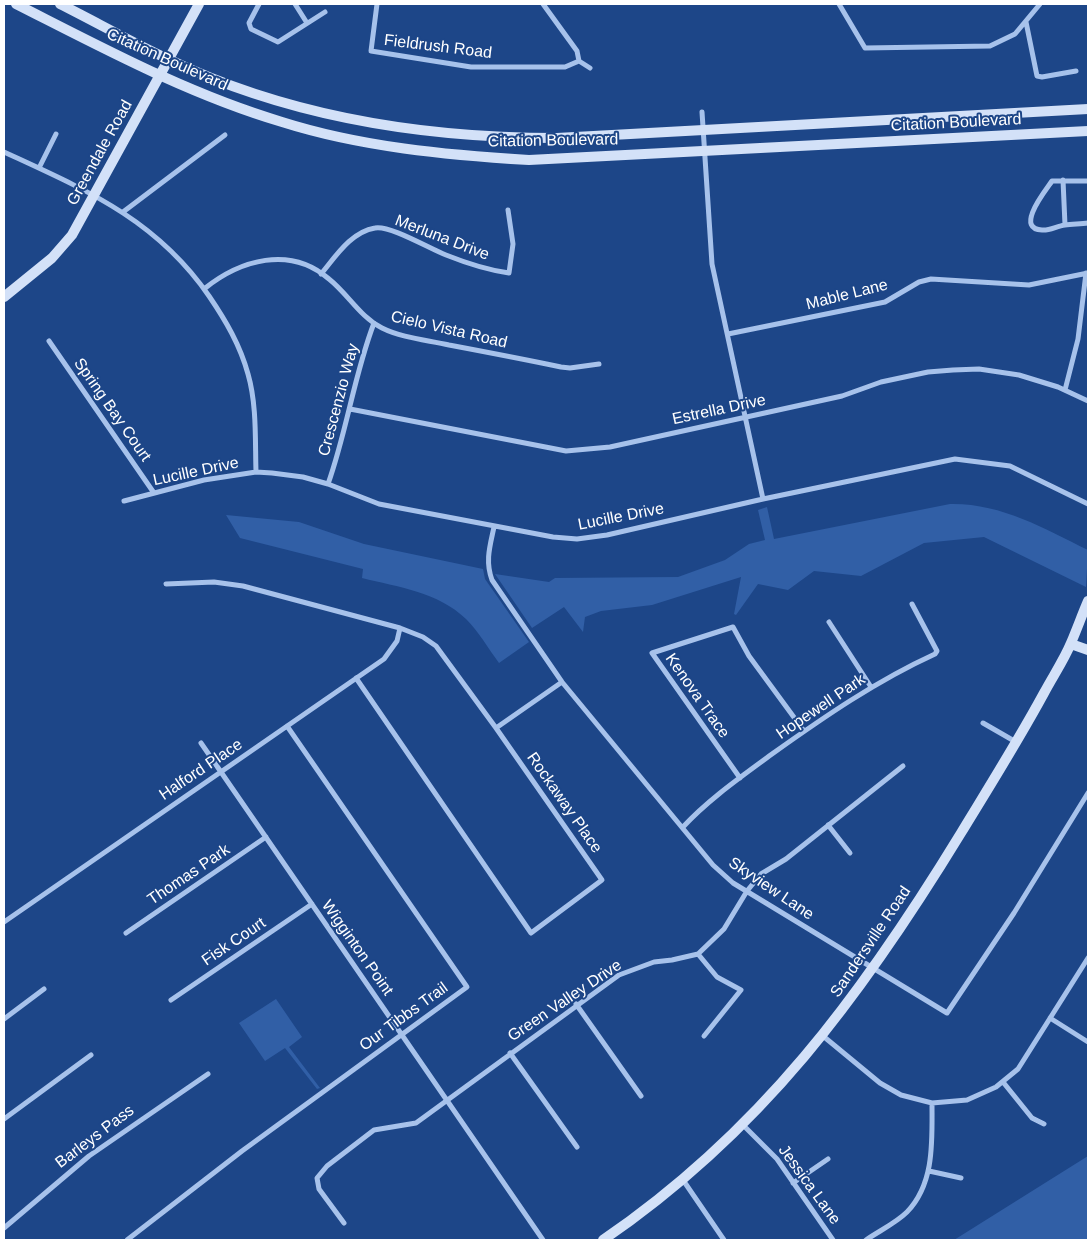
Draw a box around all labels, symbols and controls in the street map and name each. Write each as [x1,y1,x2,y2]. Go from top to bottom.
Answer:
street label: Citation Boulevard [103,25,231,95]
street label: Fieldrush Road [383,31,493,63]
street label: Greendale Road [63,97,137,209]
street label: Citation Boulevard [890,110,1022,136]
street label: Citation Boulevard [487,130,619,152]
street label: Merluna Drive [392,211,492,265]
street label: Mable Lane [804,276,890,314]
street label: Cielo Vista Road [389,307,509,353]
street label: Crescenzio Way [315,342,363,458]
street label: Spring Bay Court [69,355,155,465]
street label: Estrella Drive [670,391,768,429]
street label: Lucille Drive [151,454,241,490]
street label: Lucille Drive [576,499,666,535]
street label: Kenova Trace [661,650,733,742]
street label: Hopewell Park [773,670,869,744]
street label: Halford Place [156,735,246,805]
street label: Rockaway Place [522,749,606,857]
street label: Thomas Park [144,840,234,910]
street label: Skyview Lane [725,853,817,925]
street label: Sandersville Road [827,883,915,1001]
street label: Wigginton Point [317,897,397,999]
street label: Fisk Court [198,914,270,970]
street label: Green Valley Drive [504,956,626,1046]
street label: Our Tibbs Trail [356,978,452,1056]
street label: Barleys Pass [52,1101,138,1173]
street label: Jessica Lane [774,1142,844,1228]

